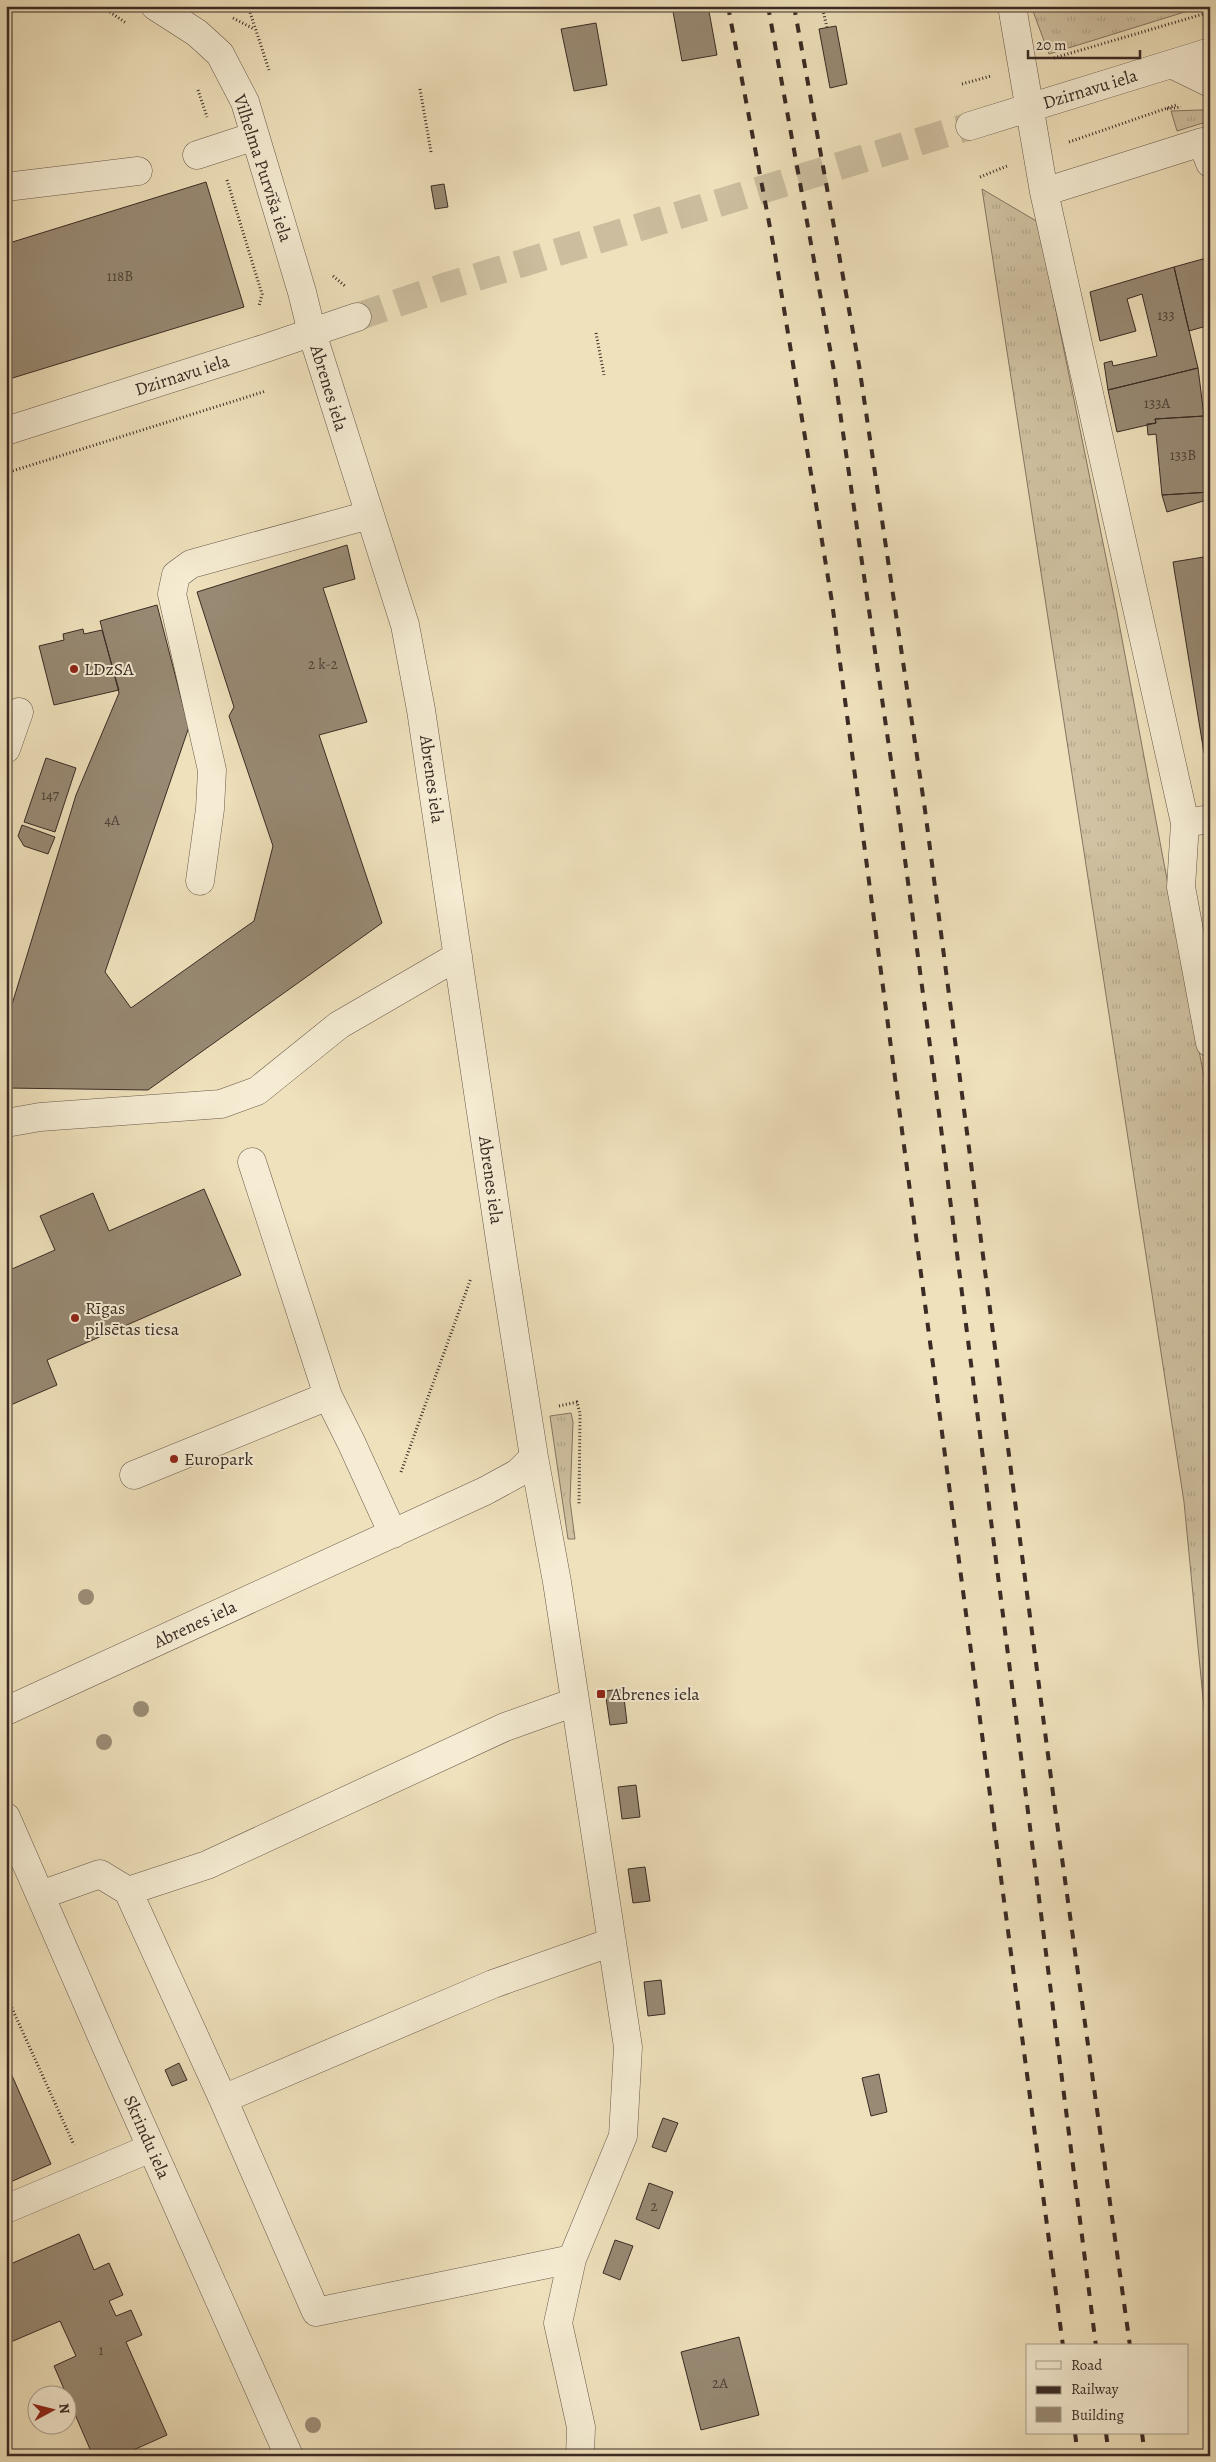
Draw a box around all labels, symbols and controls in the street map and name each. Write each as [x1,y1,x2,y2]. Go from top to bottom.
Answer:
scale bar [1028,28,1141,60]
text: 20 m [1036,35,1067,55]
street label: Dzirnavu iela [1040,63,1141,115]
street label: Vilhelma Purvīša iela [228,90,298,245]
house number: 118B [107,266,133,286]
house number: 133 [1157,305,1175,325]
street label: Abrenes iela [304,341,354,435]
street label: Dzirnavu iela [132,348,233,402]
house number: 133A [1144,393,1170,413]
house number: 133B [1170,445,1196,465]
house number: 2 k-2 [308,654,338,674]
place label: LDzSA [84,657,134,681]
marker: LDzSA [68,663,80,675]
street label: Abrenes iela [414,732,450,825]
house number: 147 [41,785,60,805]
house number: 4A [104,810,120,830]
street label: Abrenes iela [473,1133,509,1226]
place label: Rīgas pilsētas tiesa [85,1296,180,1341]
marker: Rīgas pilsētas tiesa [69,1312,81,1324]
place label: Europark [184,1447,253,1471]
marker: Europark [168,1453,180,1465]
street label: Abrenes iela [149,1594,241,1654]
place label: Abrenes iela [610,1682,700,1706]
marker: Abrenes iela [595,1688,607,1700]
street label: Skrindu iela [118,2091,176,2183]
house number: 2 [650,2196,658,2216]
house number: 1 [98,2340,104,2360]
legend [1026,2344,1188,2434]
text: Road [1071,2355,1103,2375]
house number: 2A [712,2373,728,2393]
text: Railway [1071,2379,1119,2399]
north arrow [28,2384,78,2434]
text: N [54,2402,74,2415]
text: Building [1071,2405,1124,2425]

